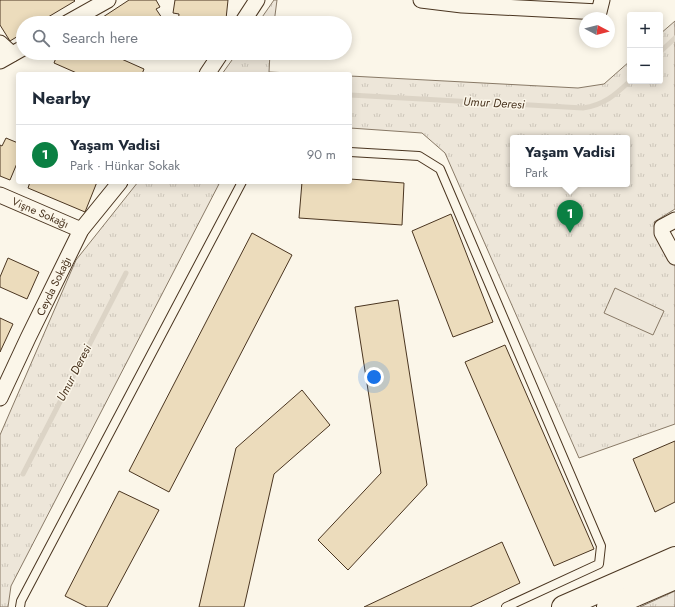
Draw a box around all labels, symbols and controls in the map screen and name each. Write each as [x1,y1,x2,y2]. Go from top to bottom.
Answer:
north arrow [579,12,615,48]
map controls [627,12,663,84]
button: + [627,12,663,48]
search box [16,16,352,60]
icon: search [30,27,52,49]
text: Search here [62,27,138,49]
button: − [627,48,663,84]
text: Nearby [32,86,90,110]
water label: Umur Deresi [463,92,526,114]
text: Yaşam Vadisi [70,134,160,156]
popup [510,135,630,187]
text: Yaşam Vadisi [525,141,615,163]
text: 1 [42,145,48,164]
text: 90 m [307,145,336,164]
text: Park · Hünkar Sokak [70,156,180,175]
text: Park [525,163,548,182]
street label: Vişne Sokağı [9,193,71,232]
pin: 1 [557,200,583,233]
street label: Ceyda Sokağı [32,254,75,318]
water label: Umur Deresi [52,341,96,405]
your location [364,367,384,387]

